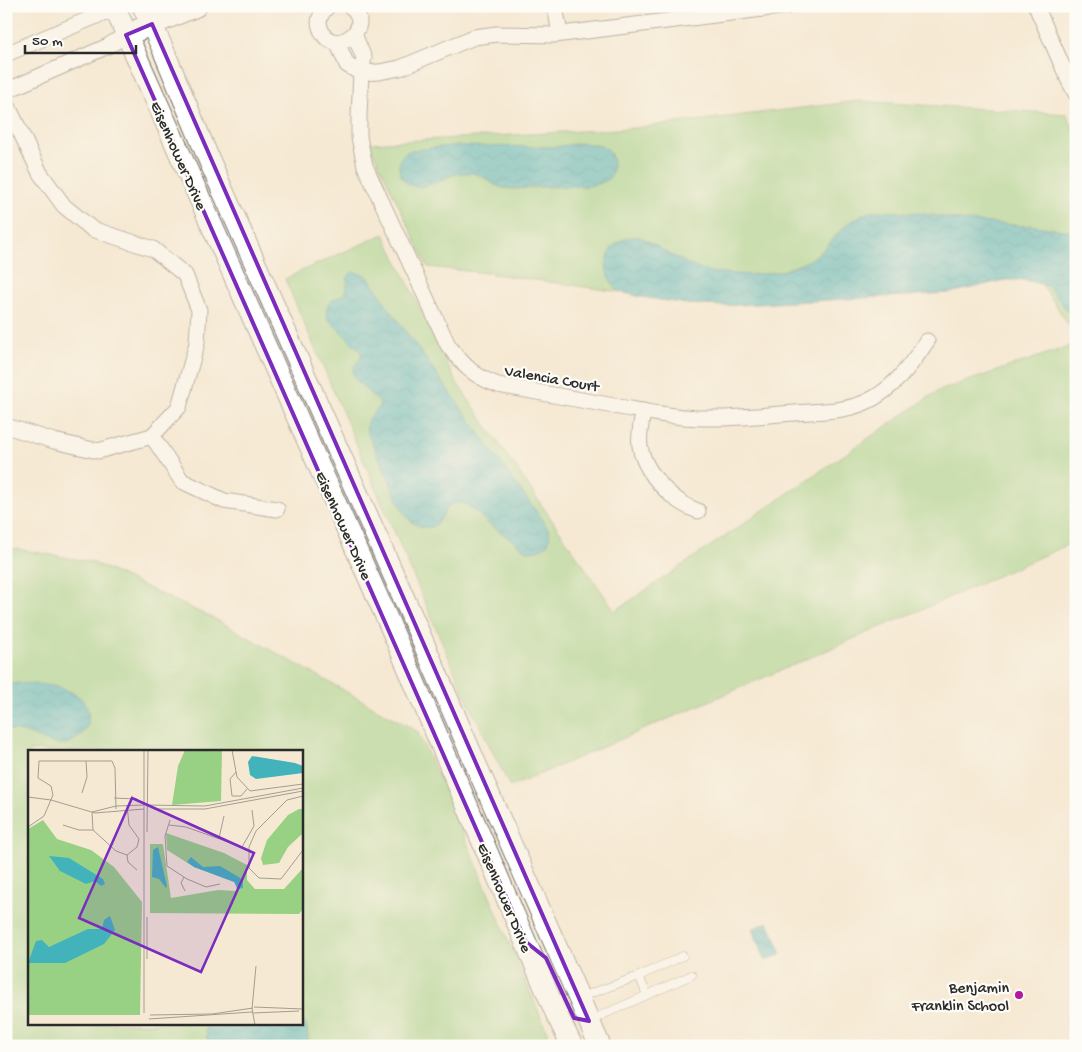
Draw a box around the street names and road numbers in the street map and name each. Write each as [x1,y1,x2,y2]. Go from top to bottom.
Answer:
street label: Eisenhower Drive [144,99,210,214]
street label: Valencia Court [502,363,601,398]
street label: Eisenhower Drive [309,469,375,584]
street label: Eisenhower Drive [471,841,535,957]

